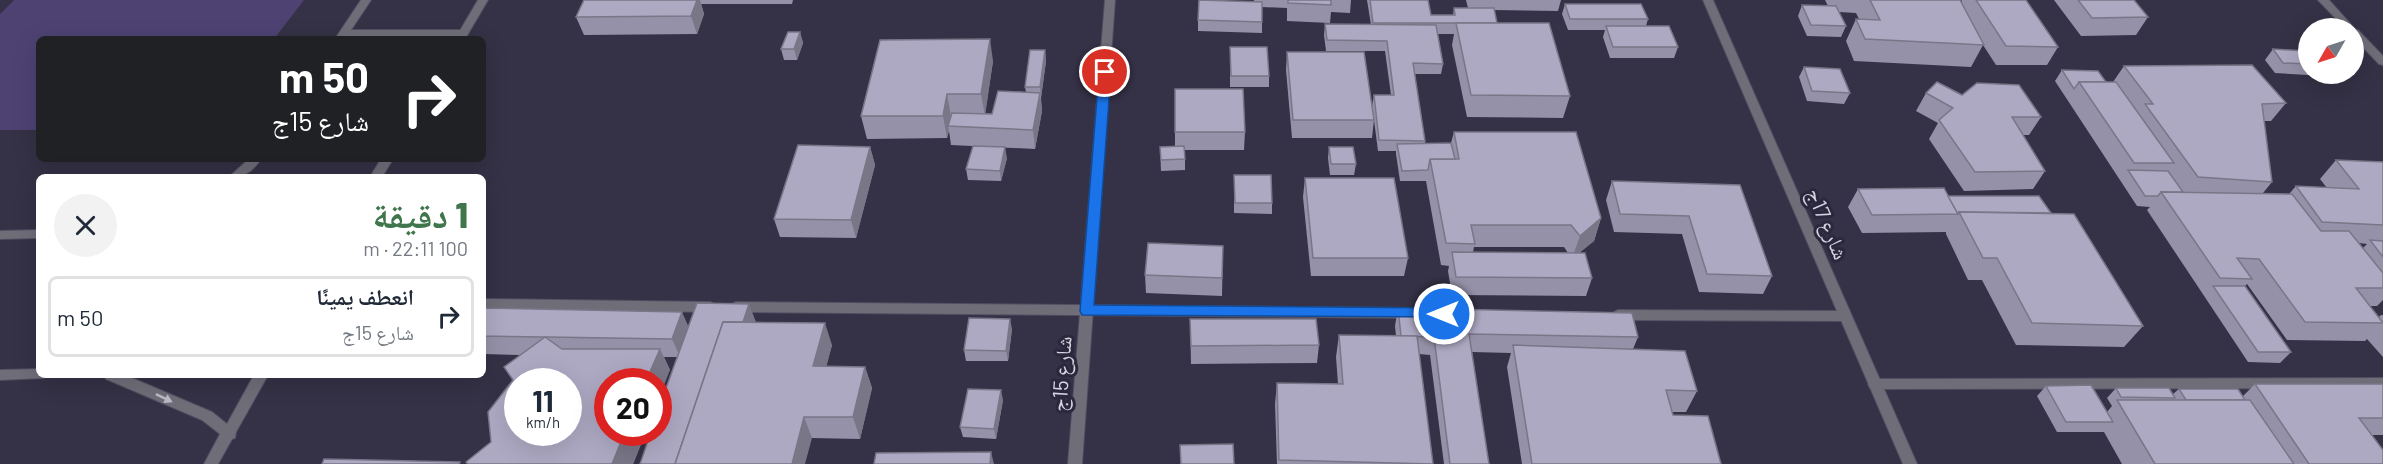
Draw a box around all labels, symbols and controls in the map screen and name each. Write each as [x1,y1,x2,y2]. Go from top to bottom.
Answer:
north arrow [2298,18,2364,84]
map controls [2298,18,2364,84]
pin [1079,46,1130,97]
text: 50 m [279,51,369,101]
icon: arrive [1088,55,1121,88]
icon: right [390,60,468,138]
text: شارع 15ج [272,104,369,136]
street label: شارع 17ج [1800,184,1854,263]
text: 1 دقيقة [372,192,468,235]
button: close [54,194,117,257]
text: 100 m · 22:11 [363,236,468,260]
position arrow [1412,282,1476,346]
text: انعطف يمينًا [316,283,414,309]
icon: right [432,300,465,333]
text: 50 m [57,304,103,330]
text: شارع 15ج [342,320,414,344]
street label: شارع 15ج [1045,335,1078,413]
speed limit sign: 20 [594,368,672,446]
text: 11 [532,382,554,418]
one-way arrow [156,394,173,403]
text: km/h [526,413,560,431]

